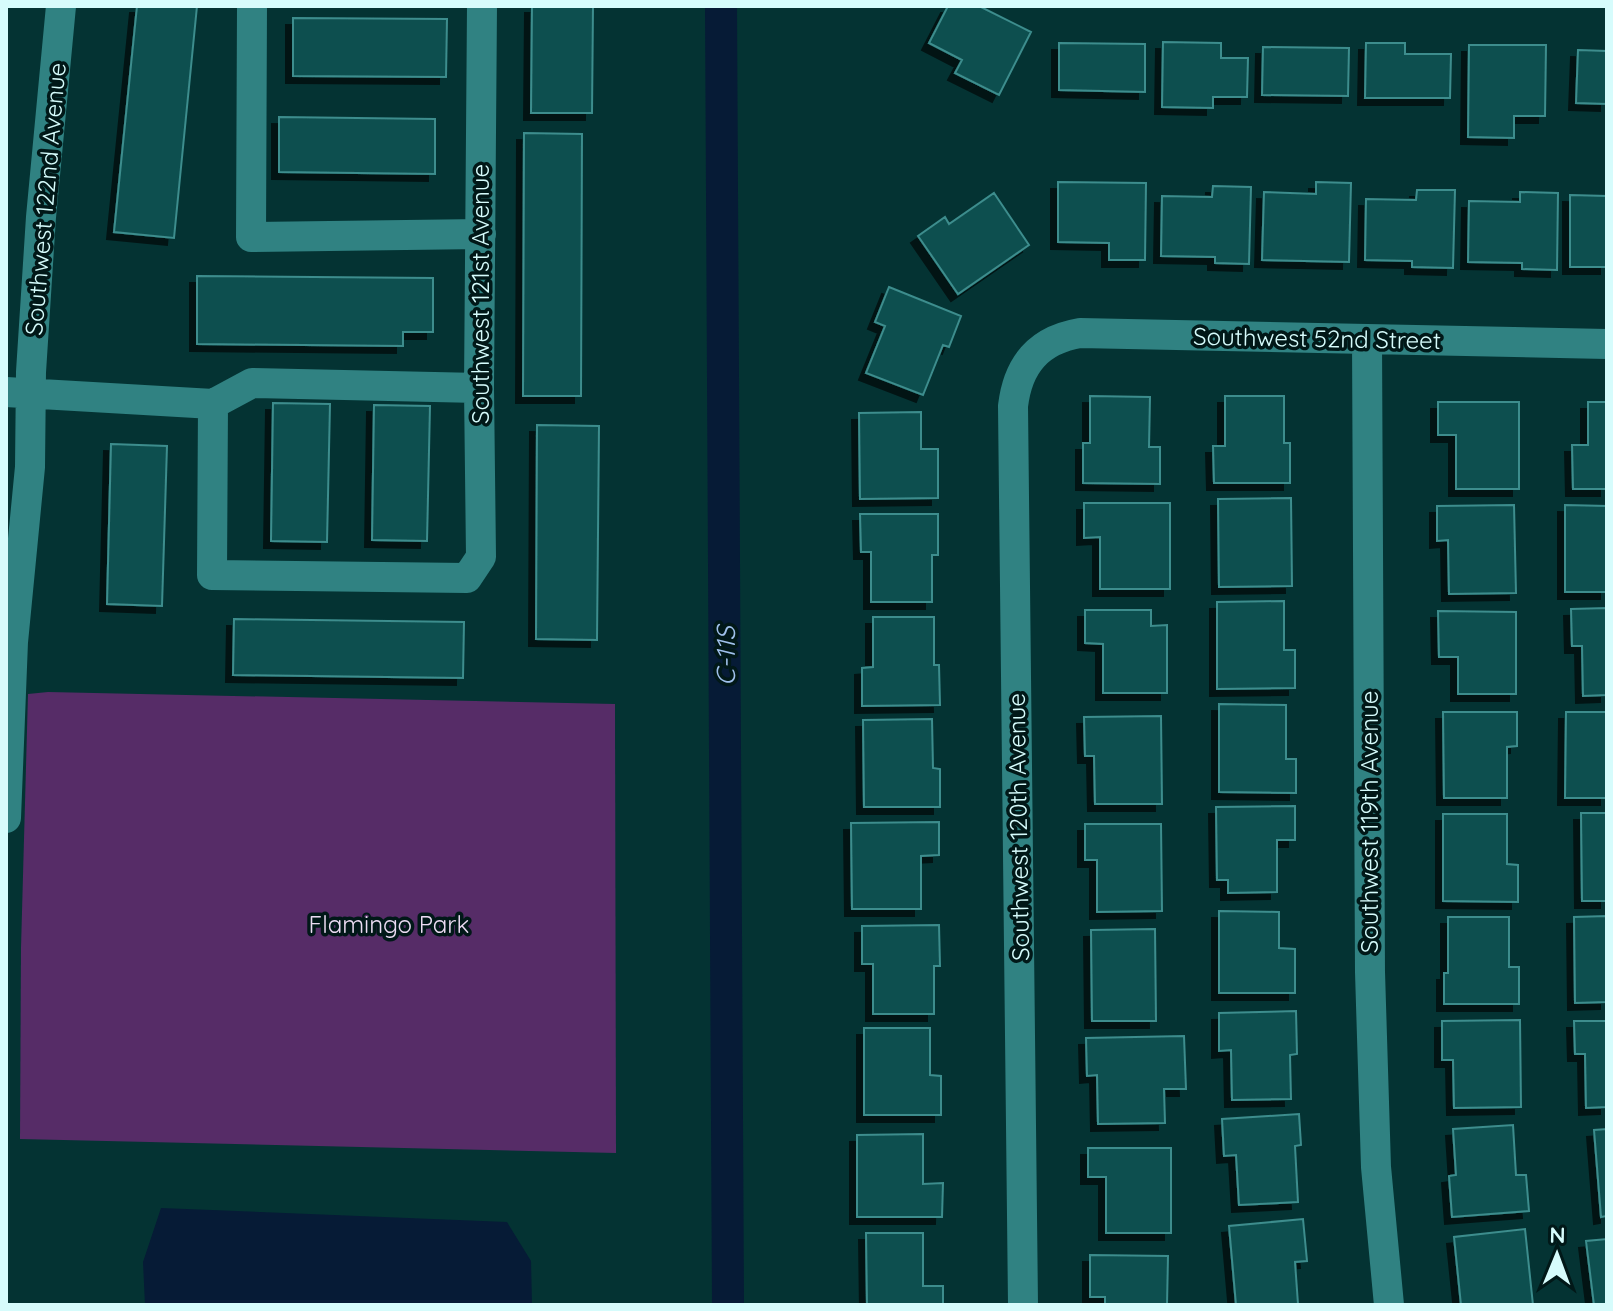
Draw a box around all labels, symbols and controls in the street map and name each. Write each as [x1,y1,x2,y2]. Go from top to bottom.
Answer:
street label: Southwest 122nd Avenue [18,61,72,337]
street label: Southwest 121st Avenue [465,164,495,424]
street label: Southwest 52nd Street [1193,321,1441,355]
water label: C-11S [709,623,742,686]
street label: Southwest 119th Avenue [1354,691,1384,953]
street label: Southwest 120th Avenue [1001,693,1035,961]
park label: Flamingo Park [309,909,469,939]
north arrow [1517,1215,1597,1295]
text: N [1549,1221,1566,1249]

